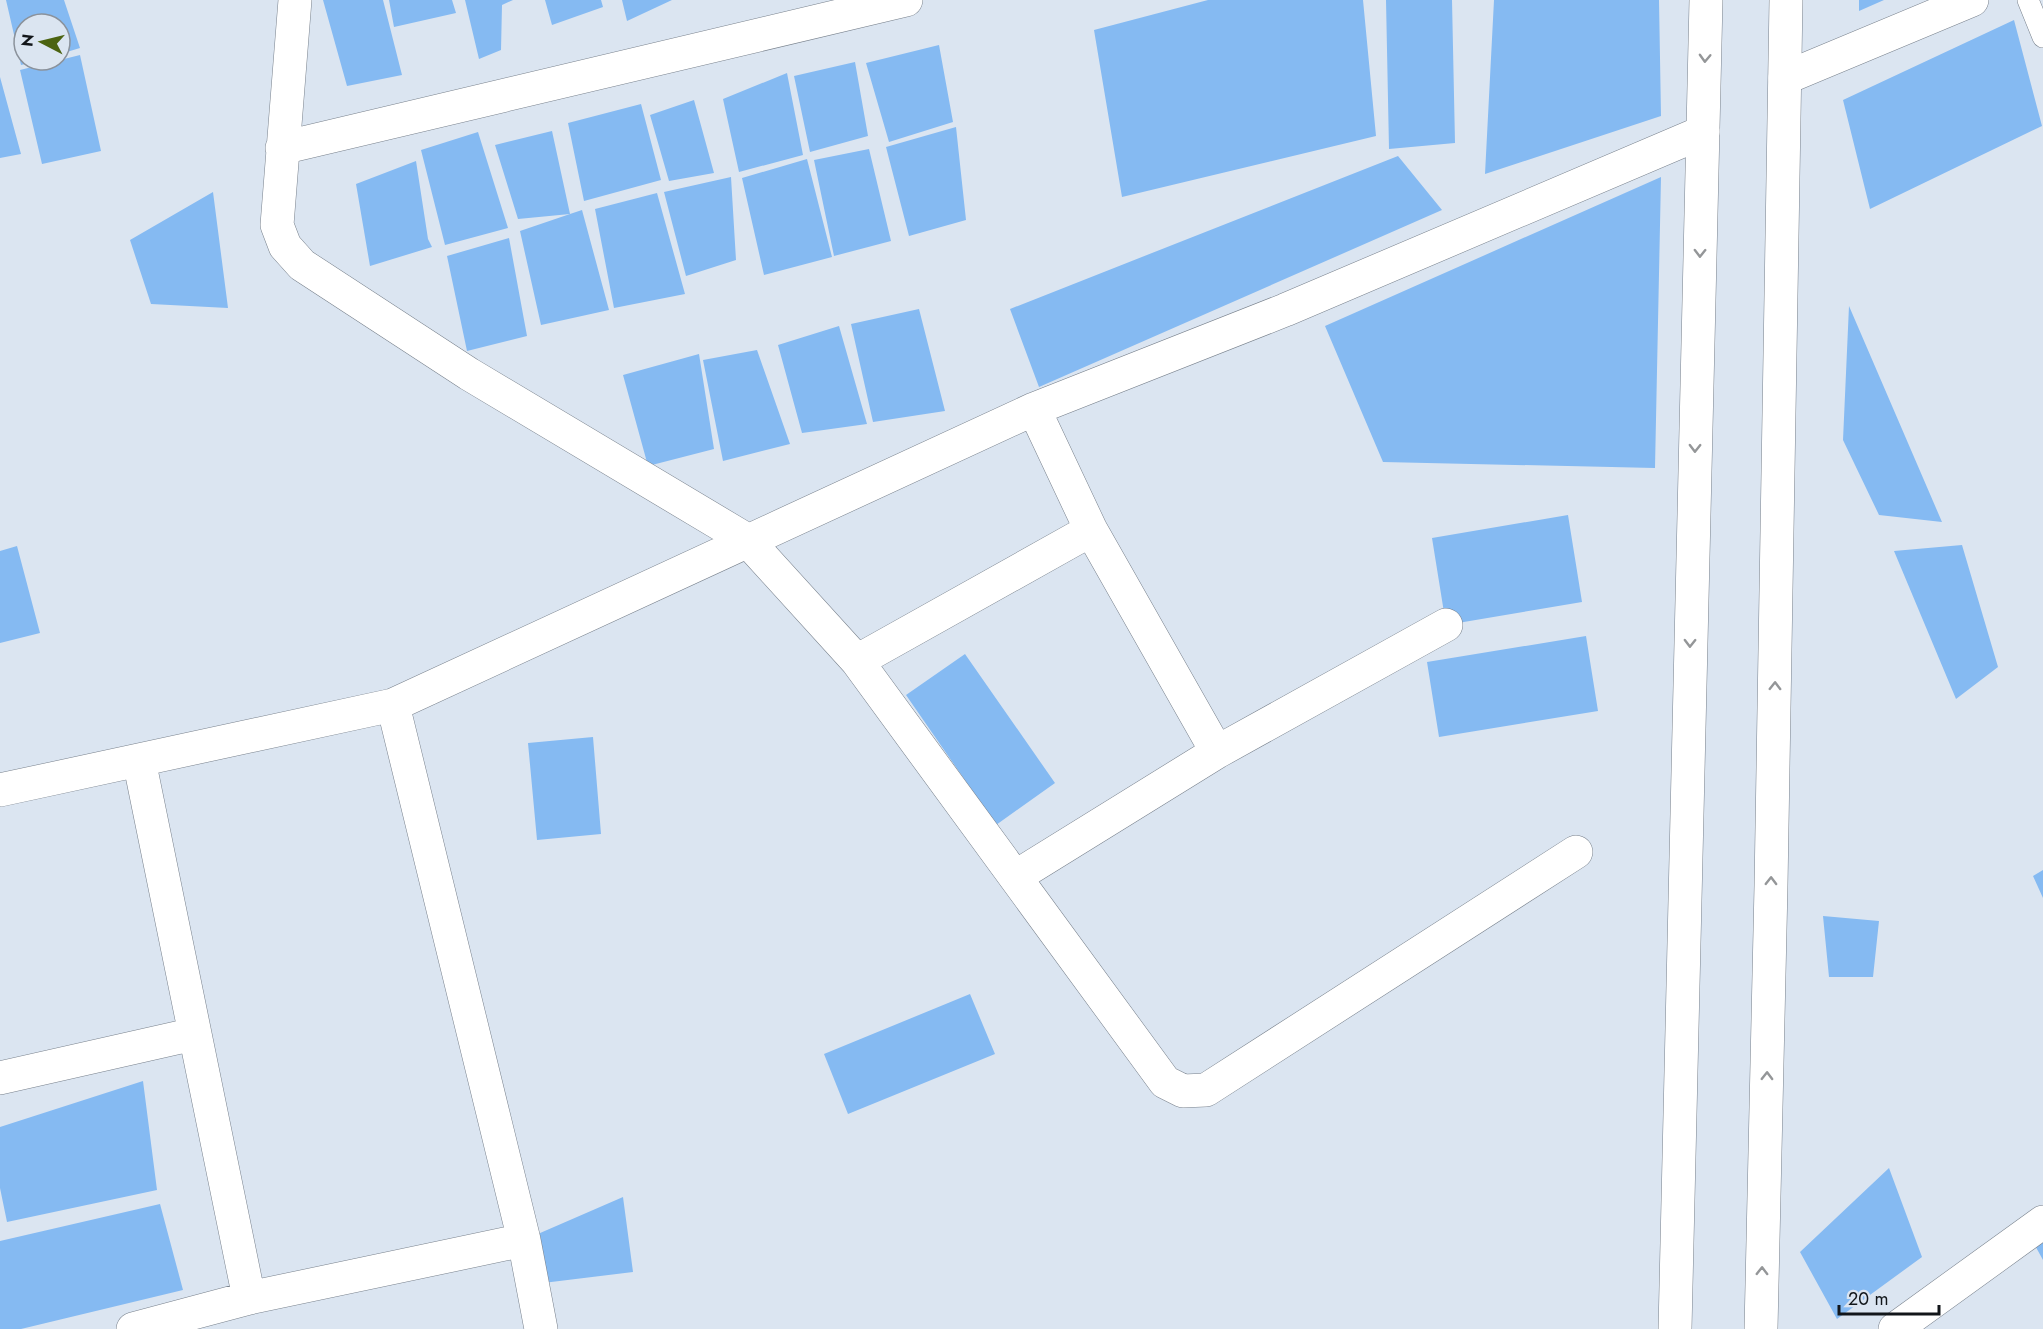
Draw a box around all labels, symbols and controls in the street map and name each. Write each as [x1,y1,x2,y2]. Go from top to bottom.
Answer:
north arrow [12,12,72,72]
text: N [15,33,40,48]
one-way arrow [1698,54,1711,63]
one-way arrow [1693,249,1706,258]
one-way arrow [1689,444,1701,453]
one-way arrow [1684,639,1696,648]
one-way arrow [1769,681,1781,690]
one-way arrow [1765,876,1778,885]
one-way arrow [1761,1071,1773,1080]
one-way arrow [1756,1266,1768,1275]
scale bar [1839,1278,1940,1316]
text: 20 m [1848,1286,1888,1312]

